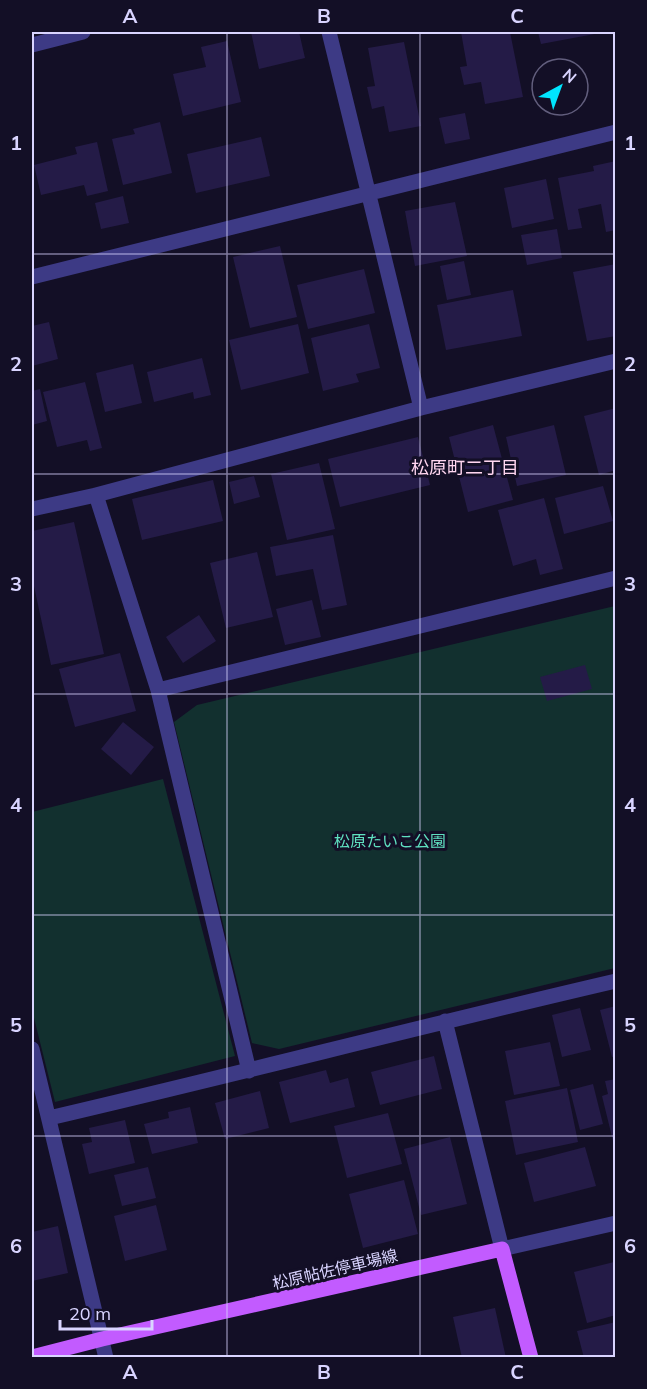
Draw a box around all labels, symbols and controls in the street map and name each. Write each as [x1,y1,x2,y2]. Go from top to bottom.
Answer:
text: A [123,3,138,28]
text: B [317,3,331,28]
text: C [510,3,524,28]
north arrow [530,57,590,117]
text: N [559,64,581,87]
text: 1 [10,130,22,155]
text: 1 [624,130,636,155]
text: 2 [10,351,22,376]
text: 2 [624,351,636,376]
district label: 松原町二丁目 [411,456,519,479]
text: 3 [10,571,22,596]
text: 3 [624,571,636,596]
text: 4 [10,792,22,817]
text: 4 [624,792,636,817]
park label: 松原たいこ公園 [334,831,446,851]
text: 5 [10,1012,22,1037]
text: 5 [624,1012,636,1037]
text: 6 [10,1233,22,1258]
text: 6 [624,1233,636,1258]
street label: 松原帖佐停車場線 [270,1245,400,1293]
scale bar [60,1293,152,1331]
text: 20 m [69,1302,111,1325]
text: A [123,1359,138,1384]
text: B [317,1359,331,1384]
text: C [510,1359,524,1384]

